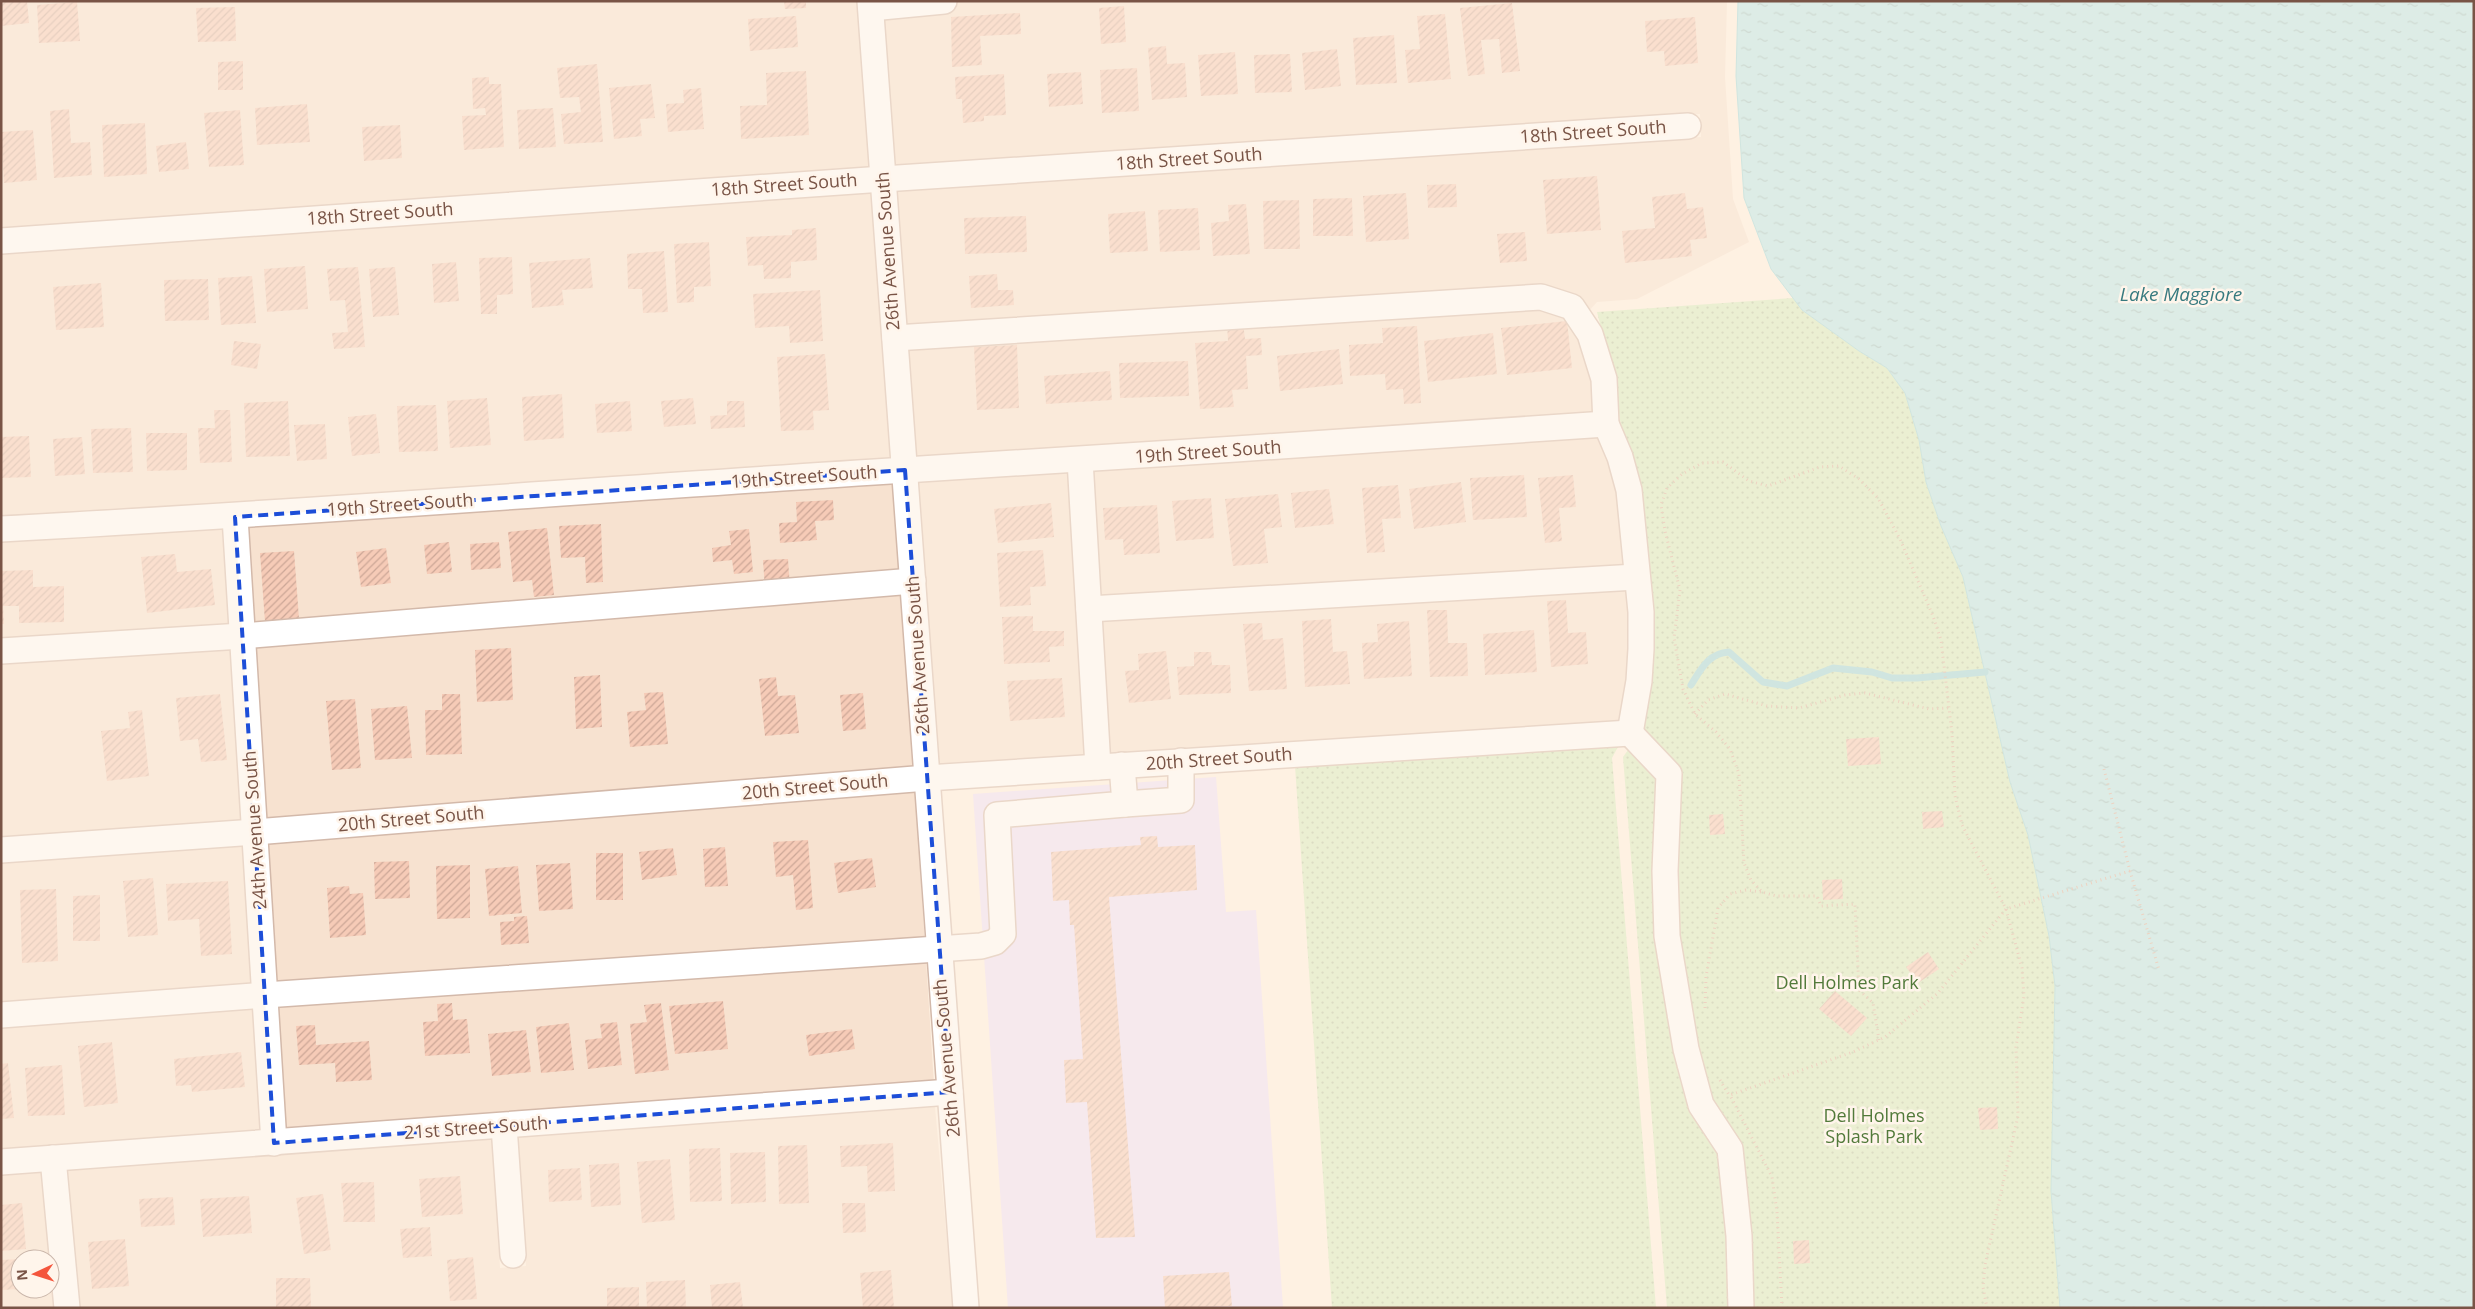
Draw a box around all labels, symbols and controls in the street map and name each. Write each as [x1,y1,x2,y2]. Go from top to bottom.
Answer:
street label: 18th Street South [1519,114,1667,148]
street label: 18th Street South [1115,141,1263,175]
street label: 18th Street South [710,167,858,201]
street label: 26th Avenue South [869,171,905,331]
street label: 18th Street South [306,196,454,230]
water label: Lake Maggiore [2120,281,2242,307]
street label: 19th Street South [1134,434,1282,468]
street label: 19th Street South [730,459,878,493]
street label: 19th Street South [326,487,474,521]
street label: 26th Avenue South [899,575,935,735]
street label: 20th Street South [1145,741,1293,775]
street label: 24th Avenue South [236,750,272,910]
street label: 20th Street South [741,768,889,804]
street label: 20th Street South [337,800,485,836]
park label: Dell Holmes Park [1775,970,1919,994]
street label: 26th Avenue South [927,978,965,1138]
park label: Dell Holmes Splash Park [1824,1103,1924,1148]
street label: 21st Street South [403,1110,549,1144]
north arrow [10,1249,60,1299]
text: N [12,1269,31,1281]

